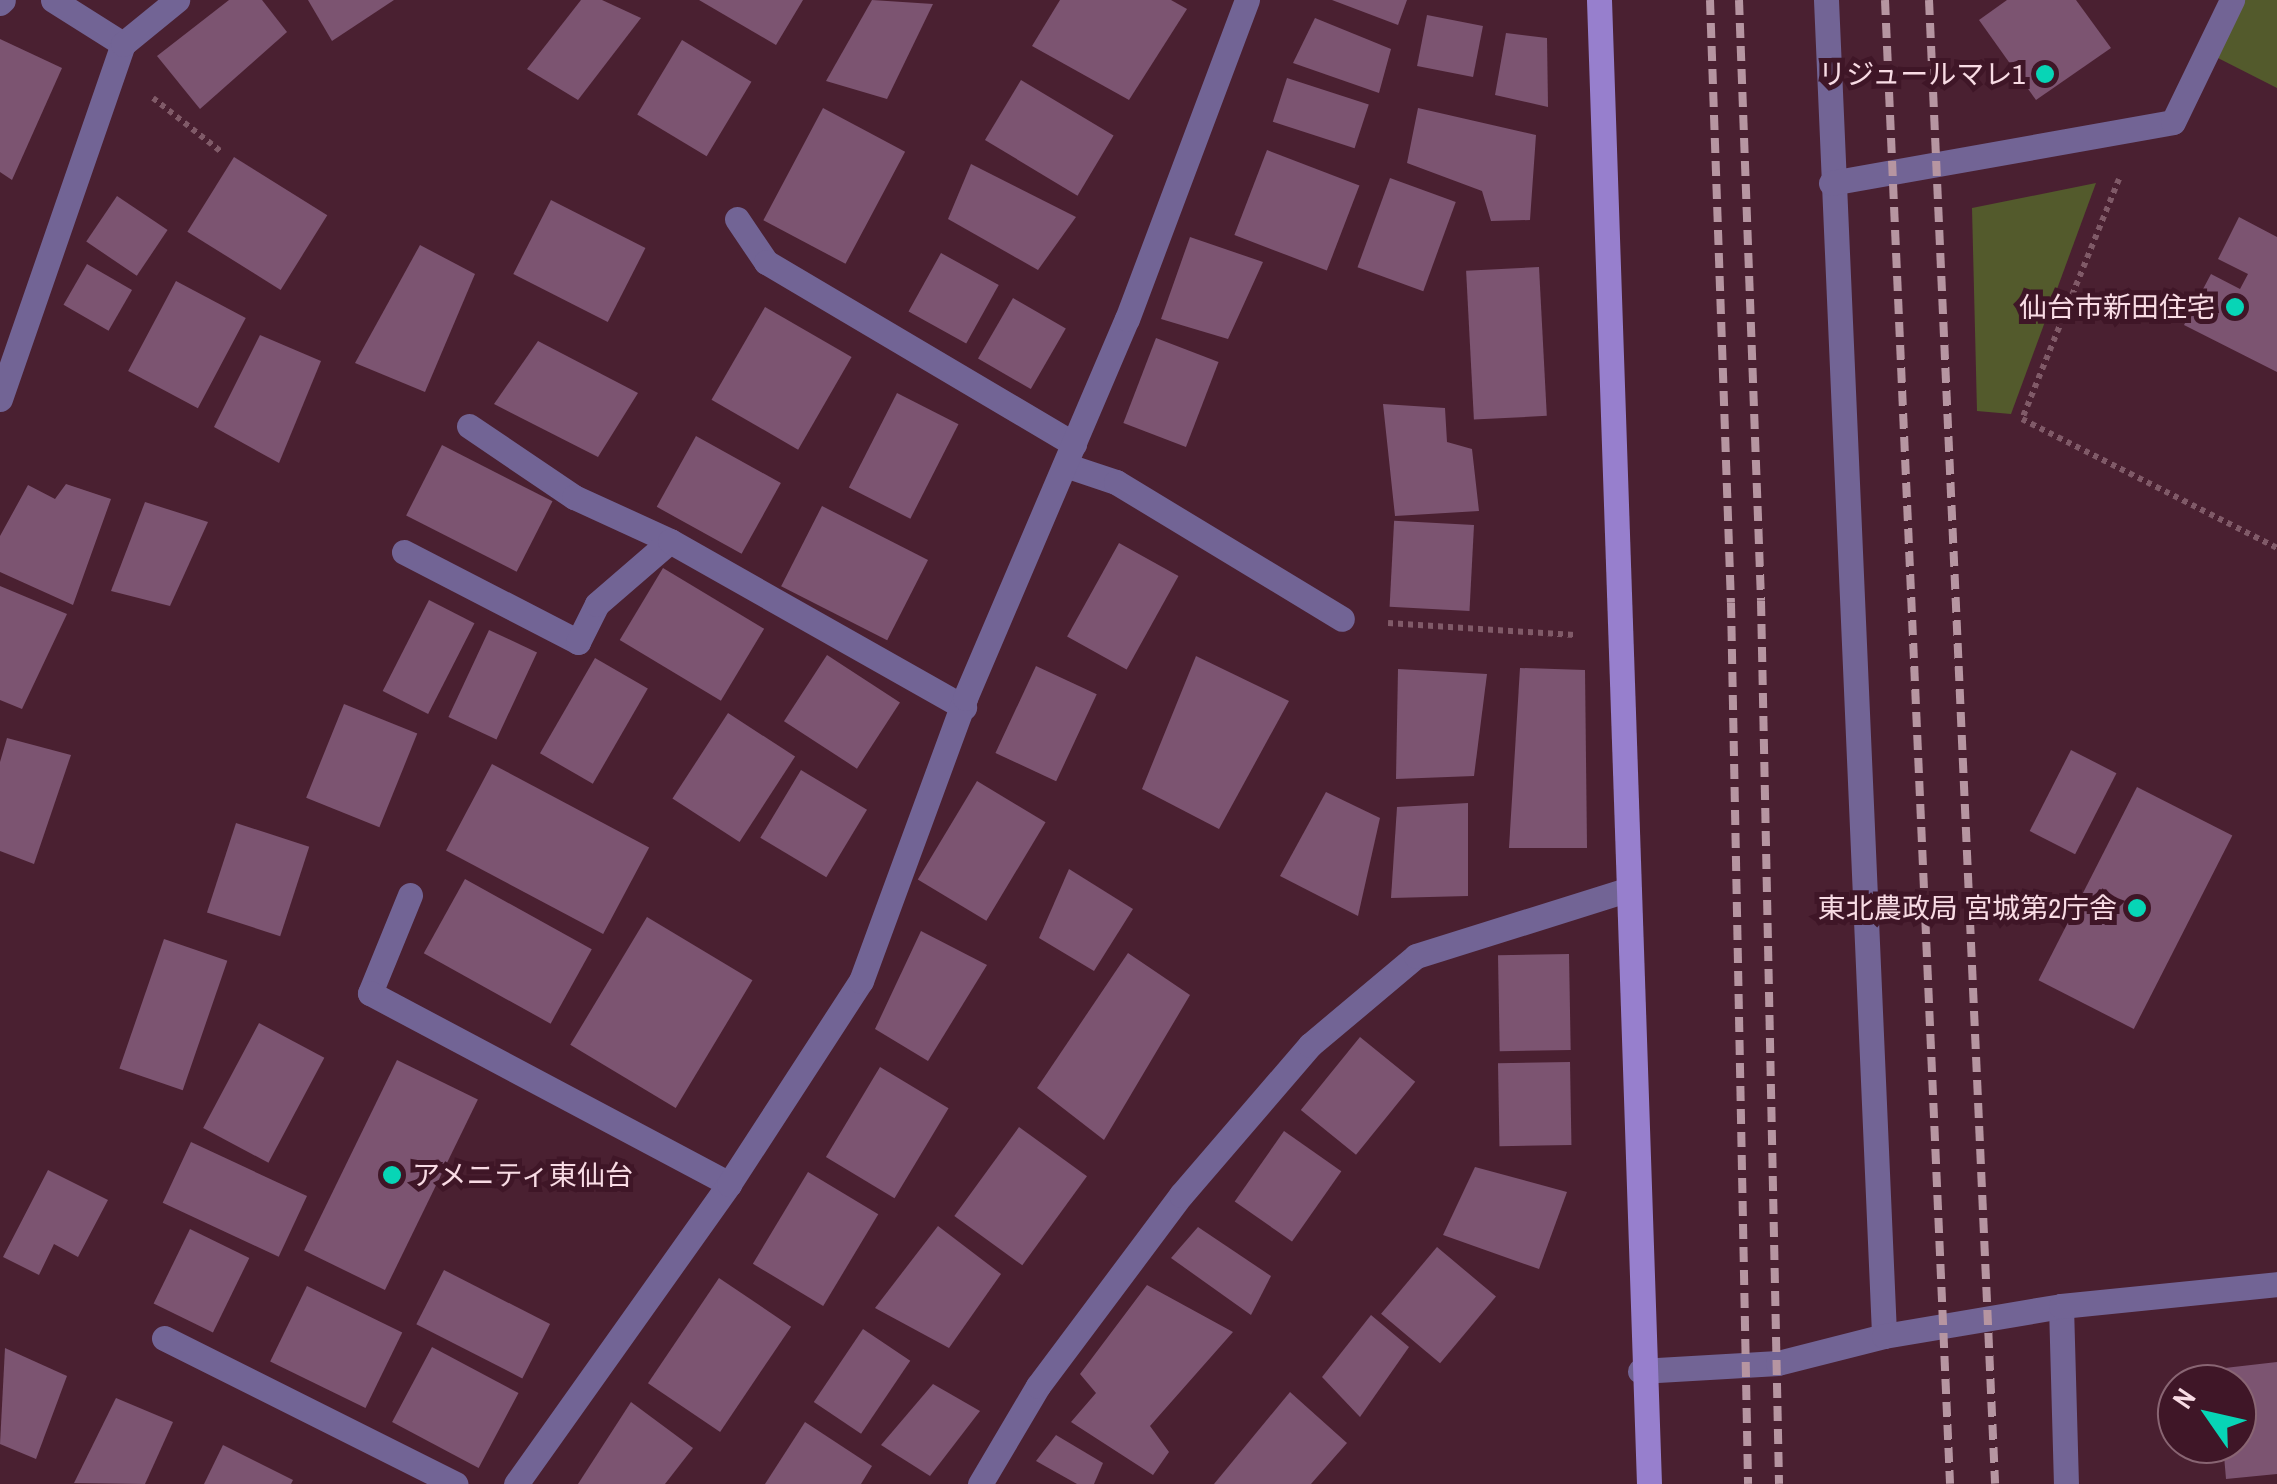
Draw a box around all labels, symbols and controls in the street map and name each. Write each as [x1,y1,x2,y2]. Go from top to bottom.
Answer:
place label: リジュールマレ1 [1816,57,2025,91]
marker: リジュールマレ1 [2034,63,2056,85]
place label: 仙台市新田住宅 [2019,290,2215,324]
marker: 仙台市新田住宅 [2224,296,2246,318]
place label: 東北農政局 宮城第2庁舎 [1818,891,2117,925]
marker: 東北農政局 宮城第2庁舎 [2126,897,2148,919]
place label: アメニティ東仙台 [412,1158,636,1192]
marker: アメニティ東仙台 [381,1164,403,1186]
north arrow [2157,1364,2257,1464]
text: N [2163,1381,2204,1416]

